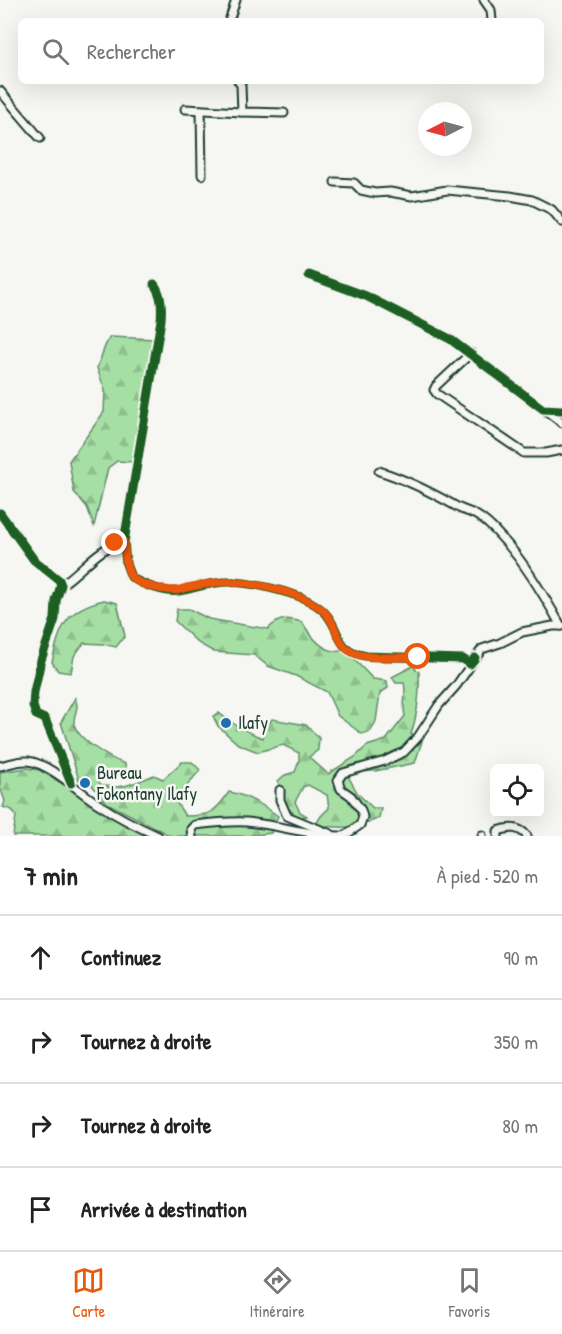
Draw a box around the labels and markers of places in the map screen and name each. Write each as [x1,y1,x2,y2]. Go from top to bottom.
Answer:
place label: Ilafy [238,710,269,735]
marker: Ilafy [219,716,233,730]
place label: Bureau Fokontany Ilafy [96,760,198,806]
marker: Bureau Fokontany Ilafy [78,776,92,790]

